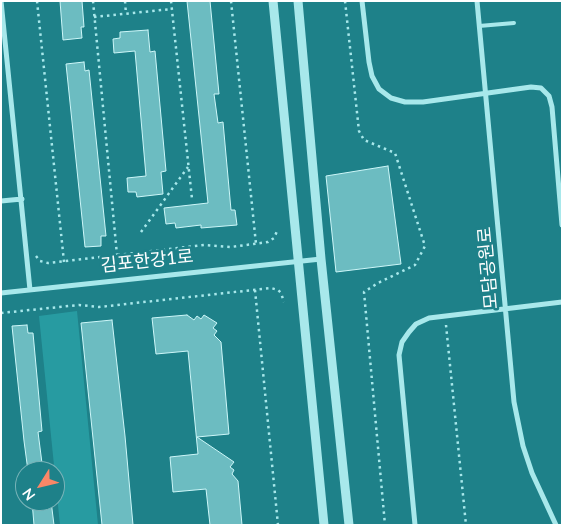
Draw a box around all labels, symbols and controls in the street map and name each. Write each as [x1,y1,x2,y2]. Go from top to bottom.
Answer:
street label: 모담공원로 [474,226,502,310]
street label: 김포한강1로 [100,245,194,277]
north arrow [15,461,65,511]
text: N [18,485,38,504]

